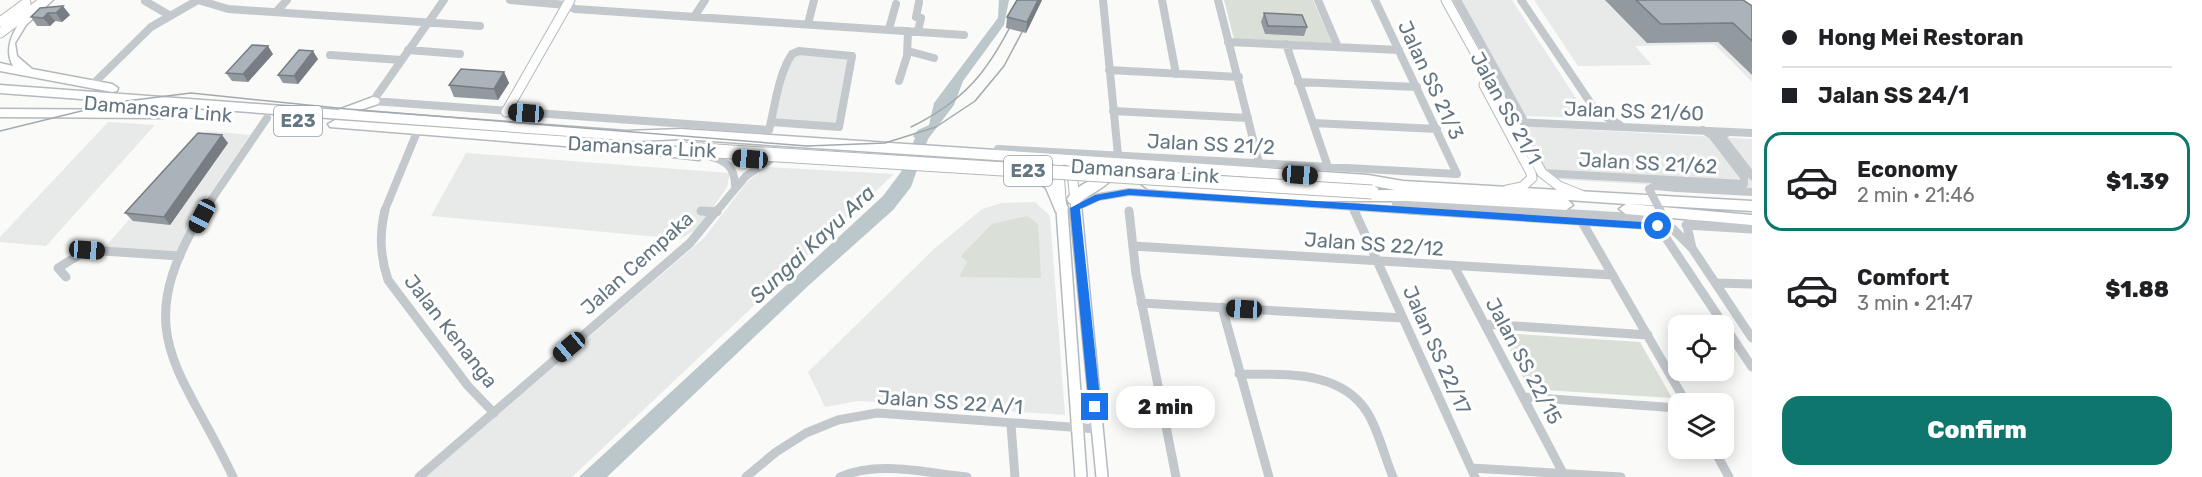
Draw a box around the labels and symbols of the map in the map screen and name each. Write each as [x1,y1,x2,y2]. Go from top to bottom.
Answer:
street label: Jalan SS 21/3 [1393,17,1469,143]
street label: Jalan SS 21/1 [1465,48,1547,168]
street label: Damansara Link [83,91,234,128]
street label: Jalan SS 21/60 [1564,97,1704,125]
car [507,103,545,123]
road number: E23 [274,106,322,136]
street label: Jalan SS 21/2 [1147,129,1275,159]
street label: Damansara Link [567,131,718,163]
street label: Jalan SS 21/62 [1578,147,1718,179]
car [731,149,769,169]
street label: Damansara Link [1070,154,1221,188]
road number: E23 [1004,156,1052,186]
car [1281,165,1319,185]
water label: Sungai Kayu Ara [744,180,880,308]
car [186,196,218,236]
street label: Jalan Cempaka [576,206,698,320]
route start [1644,212,1671,239]
street label: Jalan SS 22/12 [1303,227,1445,261]
car [68,240,106,260]
street label: Jalan Kenanga [399,269,503,393]
street label: Jalan SS 22/17 [1398,282,1476,418]
street label: Jalan SS 22/15 [1481,294,1567,428]
car [1226,299,1262,319]
car [549,329,589,365]
street label: Jalan SS 22 A/1 [876,385,1024,419]
callout: 2 min [1116,386,1215,428]
route end [1081,393,1108,420]

